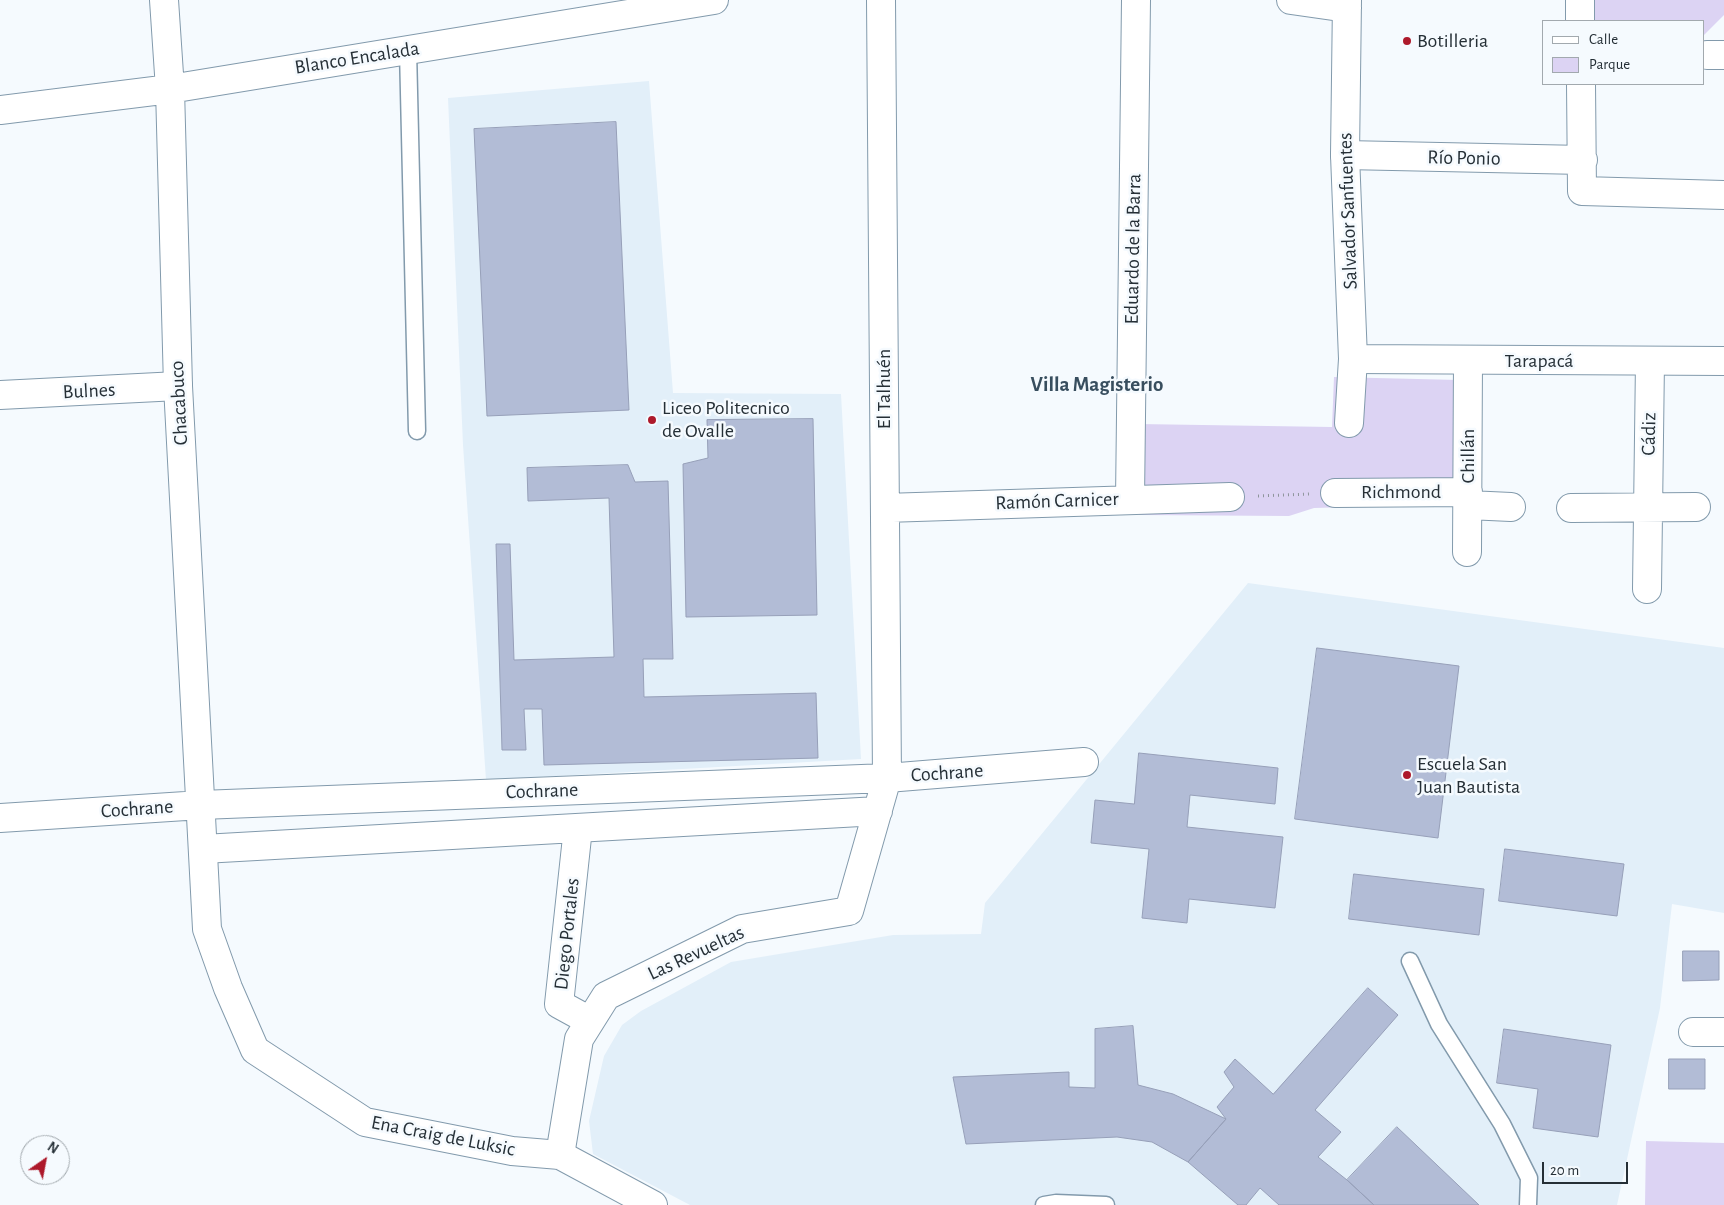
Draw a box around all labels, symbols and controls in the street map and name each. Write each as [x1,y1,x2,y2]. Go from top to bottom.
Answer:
legend [1542,20,1704,85]
place label: Botilleria [1417,29,1488,53]
text: Calle [1589,32,1618,47]
marker: Botilleria [1401,35,1413,47]
street label: Blanco Encalada [293,36,421,80]
text: Parque [1589,57,1630,72]
street label: Salvador Sanfuentes [1333,132,1363,290]
street label: Río Ponio [1427,145,1501,171]
street label: Eduardo de la Barra [1120,173,1146,325]
street label: El Talhuén [872,349,896,429]
street label: Tarapacá [1504,349,1574,373]
street label: Chacabuco [165,360,193,446]
district label: Villa Magisterio [1031,372,1163,398]
street label: Bulnes [62,378,116,404]
place label: Liceo Politecnico de Ovalle [662,396,790,443]
street label: Cádiz [1637,412,1661,456]
marker: Liceo Politecnico de Ovalle [646,414,658,426]
street label: Chillán [1456,429,1480,483]
street label: Richmond [1361,480,1441,504]
street label: Ramón Carnicer [995,487,1119,515]
place label: Escuela San Juan Bautista [1417,752,1520,799]
street label: Cochrane [910,758,984,788]
marker: Escuela San Juan Bautista [1401,769,1413,781]
street label: Cochrane [505,778,579,804]
street label: Cochrane [100,794,174,824]
street label: Diego Portales [549,877,585,991]
street label: Las Revueltas [644,920,748,986]
street label: Ena Craig de Luksic [369,1110,517,1162]
north arrow [20,1135,70,1185]
text: N [45,1140,61,1157]
scale bar [1544,1152,1630,1184]
text: 20 m [1550,1163,1579,1178]

